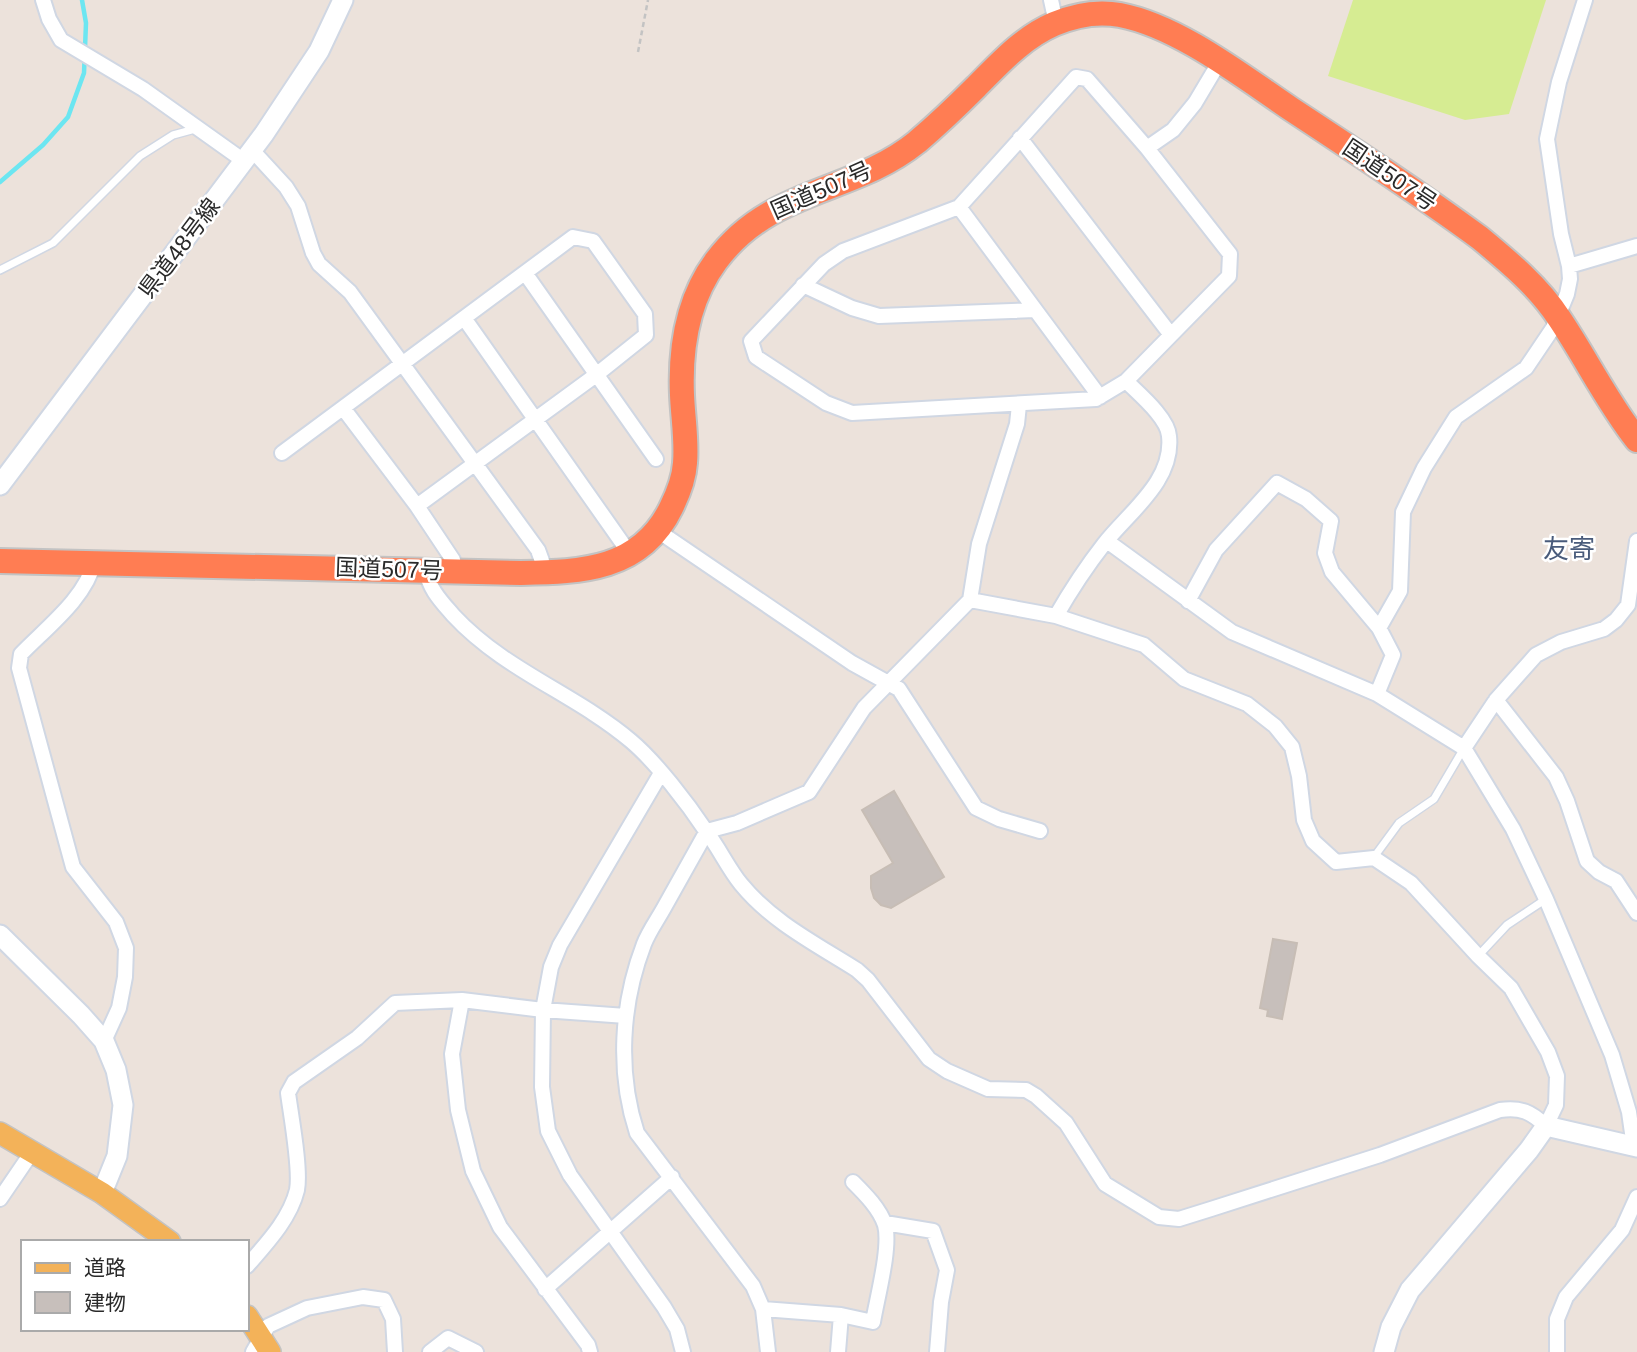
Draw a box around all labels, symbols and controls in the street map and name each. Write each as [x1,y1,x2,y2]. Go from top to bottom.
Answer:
street label: 国道507号 [1338,134,1442,216]
street label: 国道507号 [767,156,875,224]
street label: 県道48号線 [133,193,225,303]
district label: 友寄 [1543,534,1595,564]
street label: 国道507号 [335,554,443,584]
legend [21,1240,248,1331]
text: 道路 [84,1256,126,1279]
text: 建物 [84,1291,126,1314]

